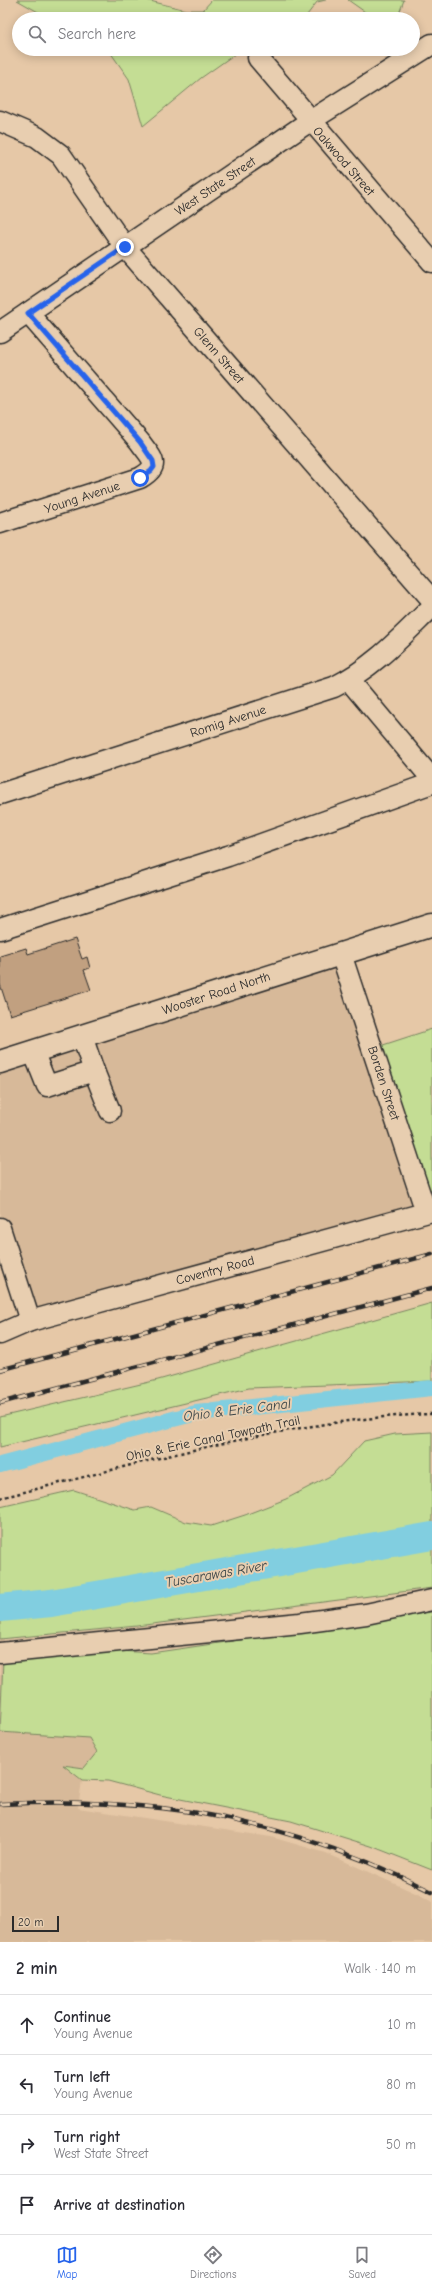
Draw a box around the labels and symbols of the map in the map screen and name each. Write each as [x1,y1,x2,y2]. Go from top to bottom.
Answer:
street label: Oakwood Street [310,123,379,200]
street label: West State Street [172,153,259,219]
route end [116,238,134,256]
street label: Glenn Street [190,324,248,387]
route start [131,469,149,487]
street label: Young Avenue [42,478,122,516]
street label: Romig Avenue [188,702,268,740]
street label: Wooster Road North [160,968,272,1018]
street label: Borden Street [365,1044,403,1123]
street label: Coventry Road [174,1252,256,1288]
water label: Ohio & Erie Canal [182,1395,293,1425]
street label: Ohio & Erie Canal Towpath Trail [125,1412,301,1464]
water label: Tuscarawas River [164,1556,269,1591]
scale bar [12,1914,59,1933]

